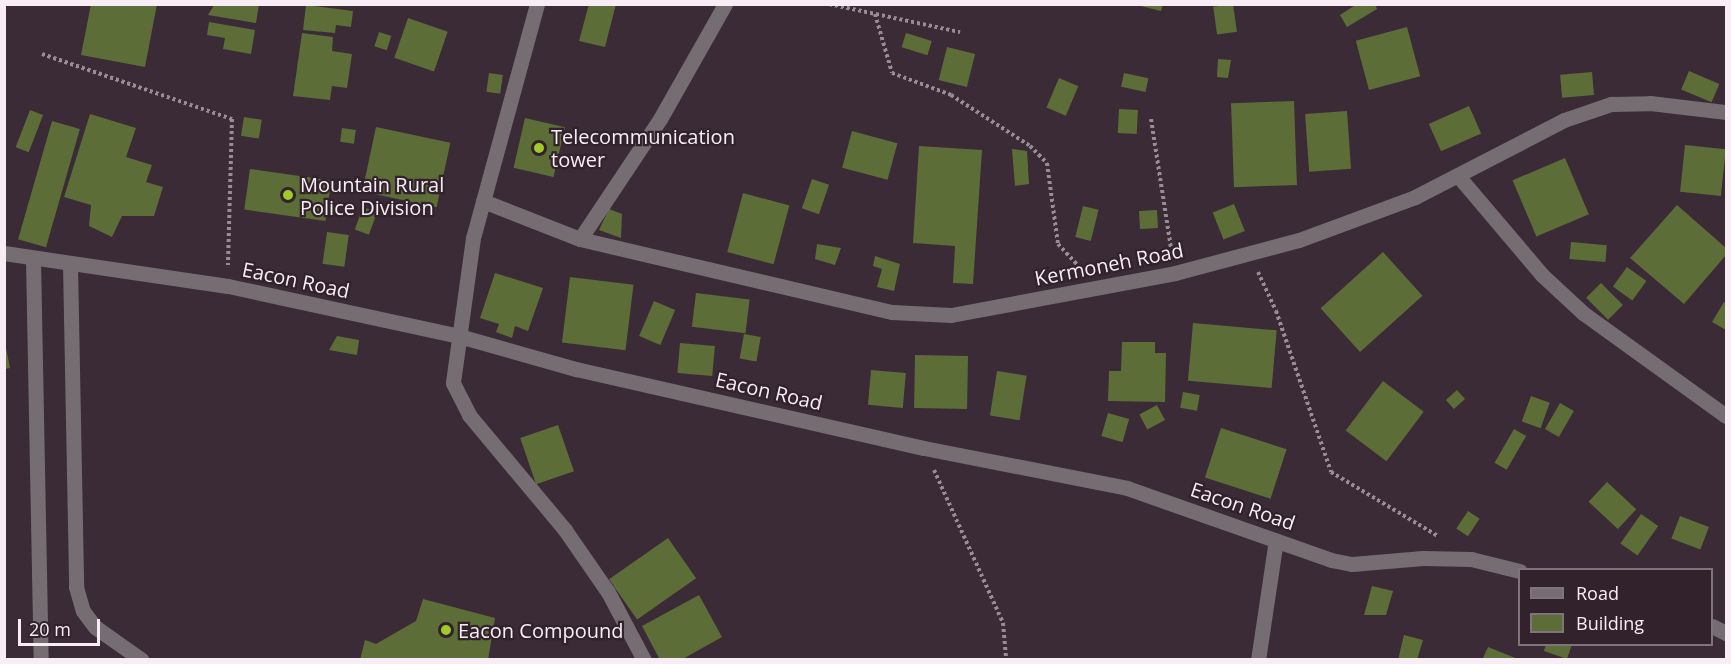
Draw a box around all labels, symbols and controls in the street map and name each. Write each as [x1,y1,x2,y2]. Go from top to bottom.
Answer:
place label: Telecommunication tower [551,124,735,171]
marker: Telecommunication tower [532,141,546,155]
place label: Mountain Rural Police Division [300,172,444,219]
marker: Mountain Rural Police Division [281,188,295,202]
street label: Kermoneh Road [1033,238,1185,290]
street label: Eacon Road [240,257,352,303]
street label: Eacon Road [713,367,825,415]
street label: Eacon Road [1188,477,1298,535]
legend [1518,568,1713,646]
text: Road [1576,581,1619,605]
scale bar [21,607,104,645]
text: Building [1576,611,1644,635]
text: 20 m [29,617,71,641]
place label: Eacon Compound [458,618,623,642]
marker: Eacon Compound [439,623,453,637]

